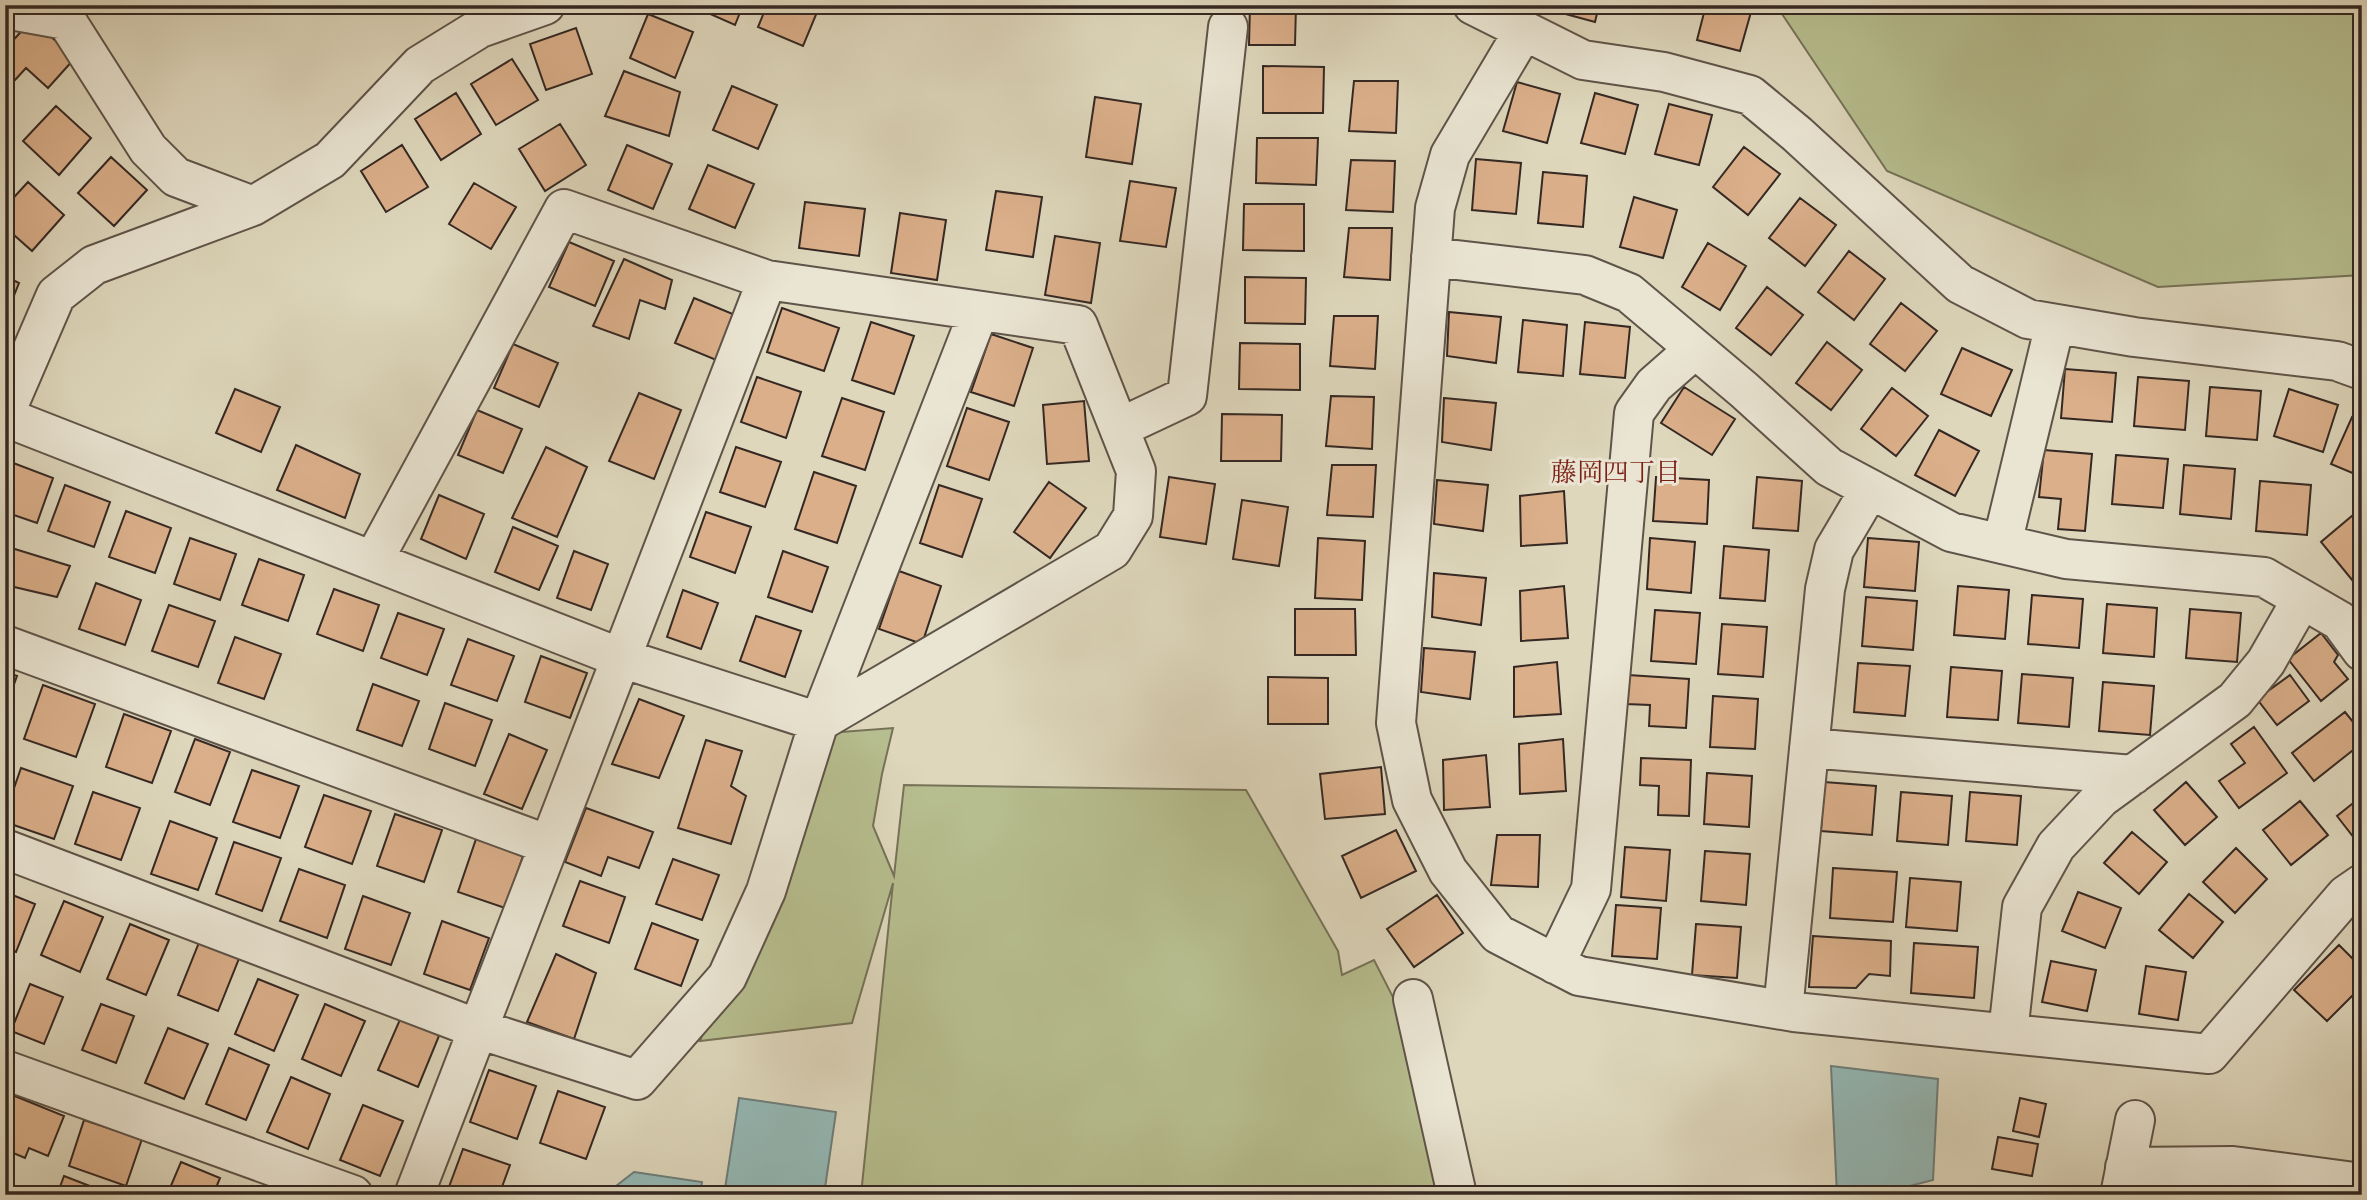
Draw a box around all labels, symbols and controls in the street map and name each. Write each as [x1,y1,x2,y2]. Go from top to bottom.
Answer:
district label: 藤岡四丁目 [1551,456,1681,488]

